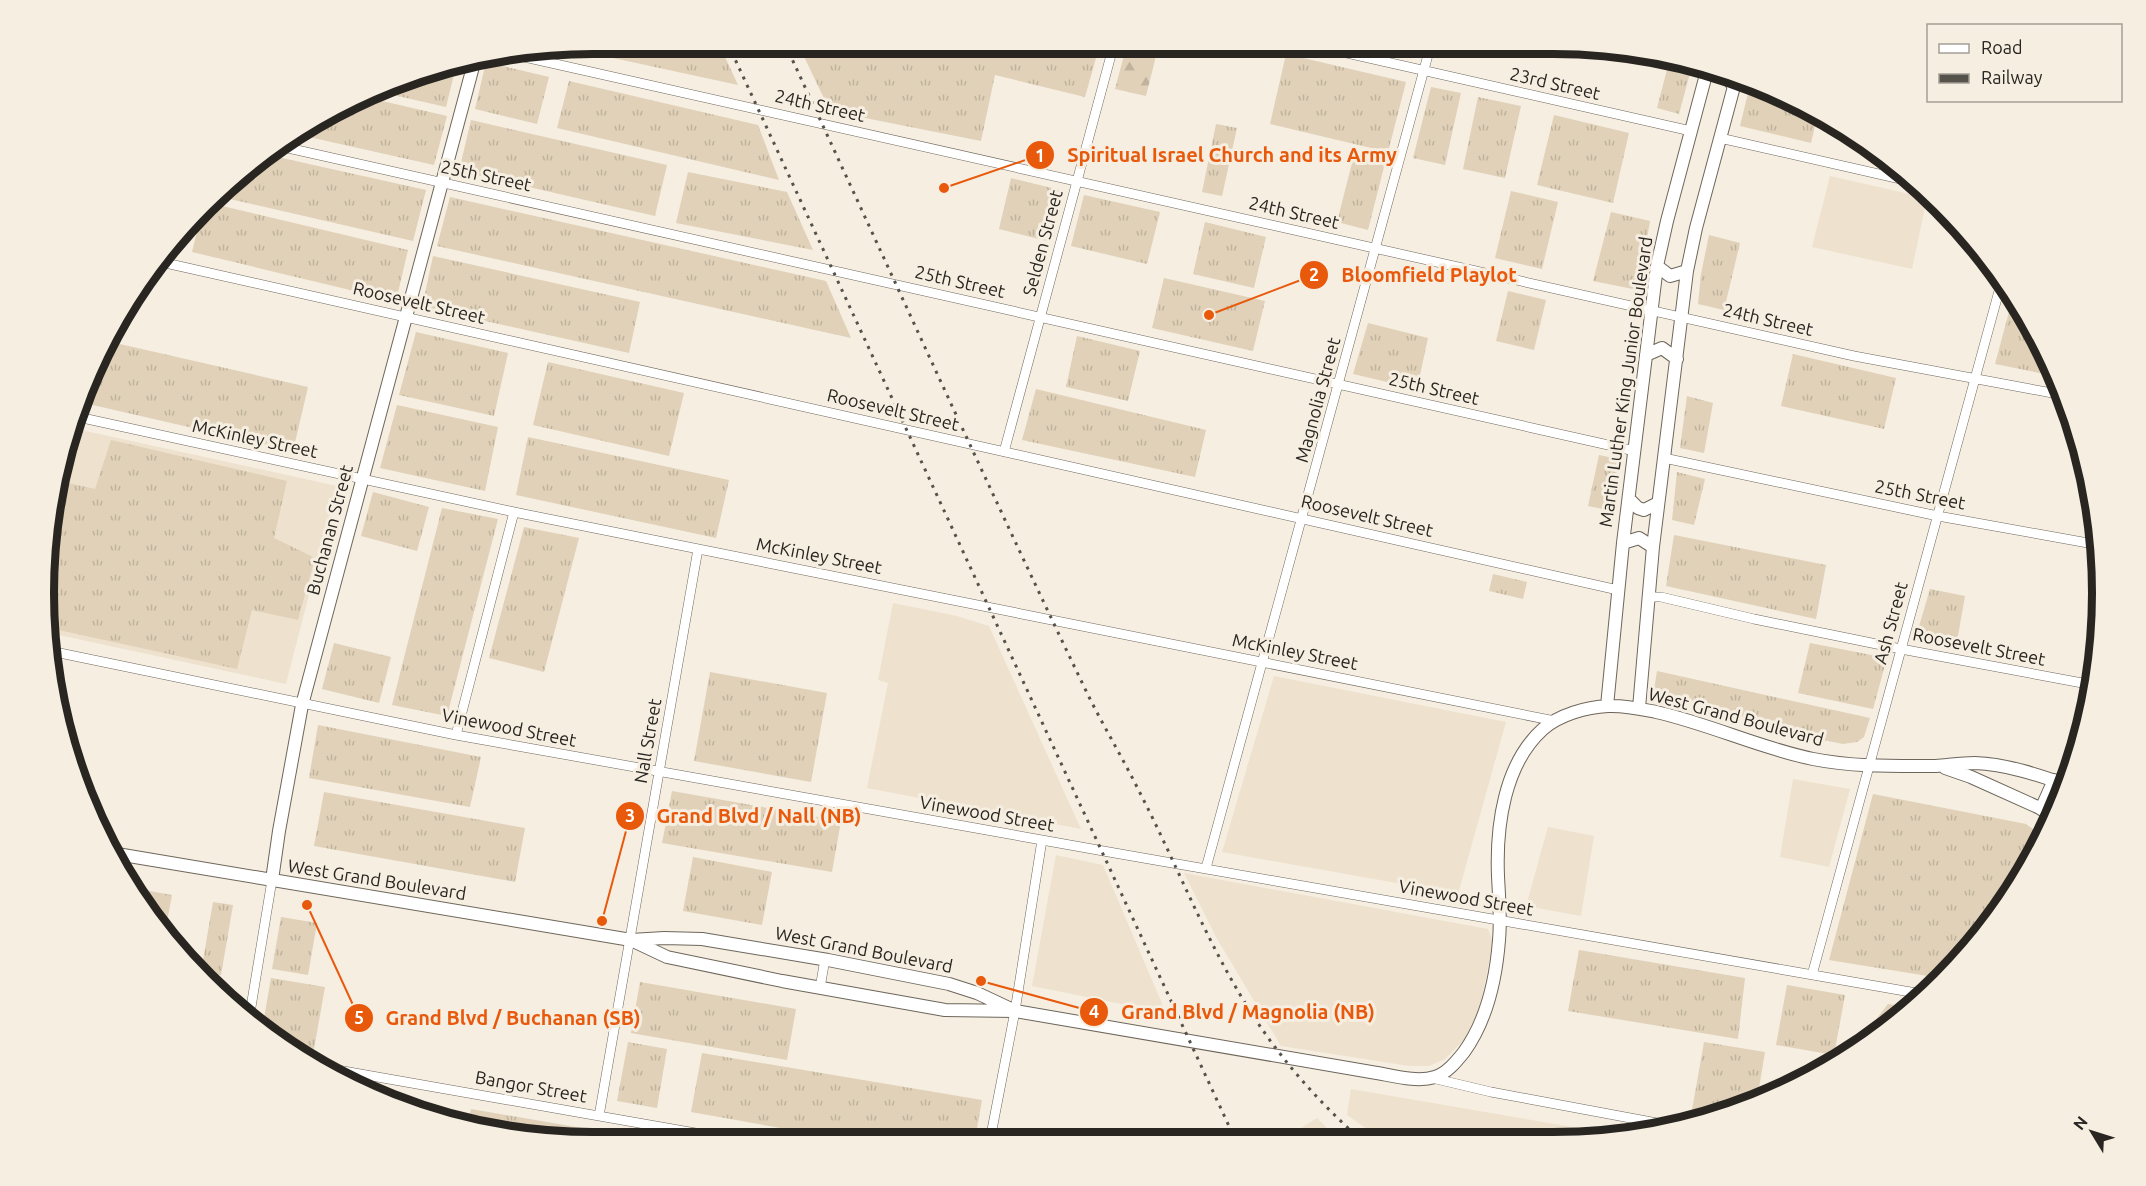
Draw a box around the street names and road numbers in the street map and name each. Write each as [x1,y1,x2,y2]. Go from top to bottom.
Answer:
street label: 23rd Street [1508,63,1602,103]
street label: 24th Street [773,85,867,125]
street label: 25th Street [439,156,533,194]
street label: Selden Street [1018,187,1066,298]
street label: 24th Street [1247,192,1341,232]
street label: Martin Luther King Junior Boulevard [1595,235,1655,528]
street label: 25th Street [913,261,1007,301]
street label: Roosevelt Street [351,277,487,327]
street label: 24th Street [1721,299,1815,339]
street label: Magnolia Street [1291,335,1343,465]
street label: 25th Street [1387,368,1481,408]
street label: Roosevelt Street [825,384,961,434]
street label: McKinley Street [191,415,320,461]
street label: Buchanan Street [302,463,356,597]
street label: 25th Street [1873,475,1967,513]
street label: Roosevelt Street [1299,490,1435,540]
street label: McKinley Street [755,533,884,577]
street label: Ash Street [1869,579,1911,666]
street label: Roosevelt Street [1911,623,2047,669]
street label: McKinley Street [1231,629,1360,673]
street label: West Grand Boulevard [1646,683,1826,749]
street label: Nall Street [630,697,664,785]
street label: Vinewood Street [440,704,578,750]
street label: Vinewood Street [918,791,1056,835]
street label: West Grand Boulevard [286,855,468,903]
street label: Vinewood Street [1397,875,1535,919]
street label: West Grand Boulevard [774,922,955,976]
street label: Bangor Street [474,1066,589,1106]

